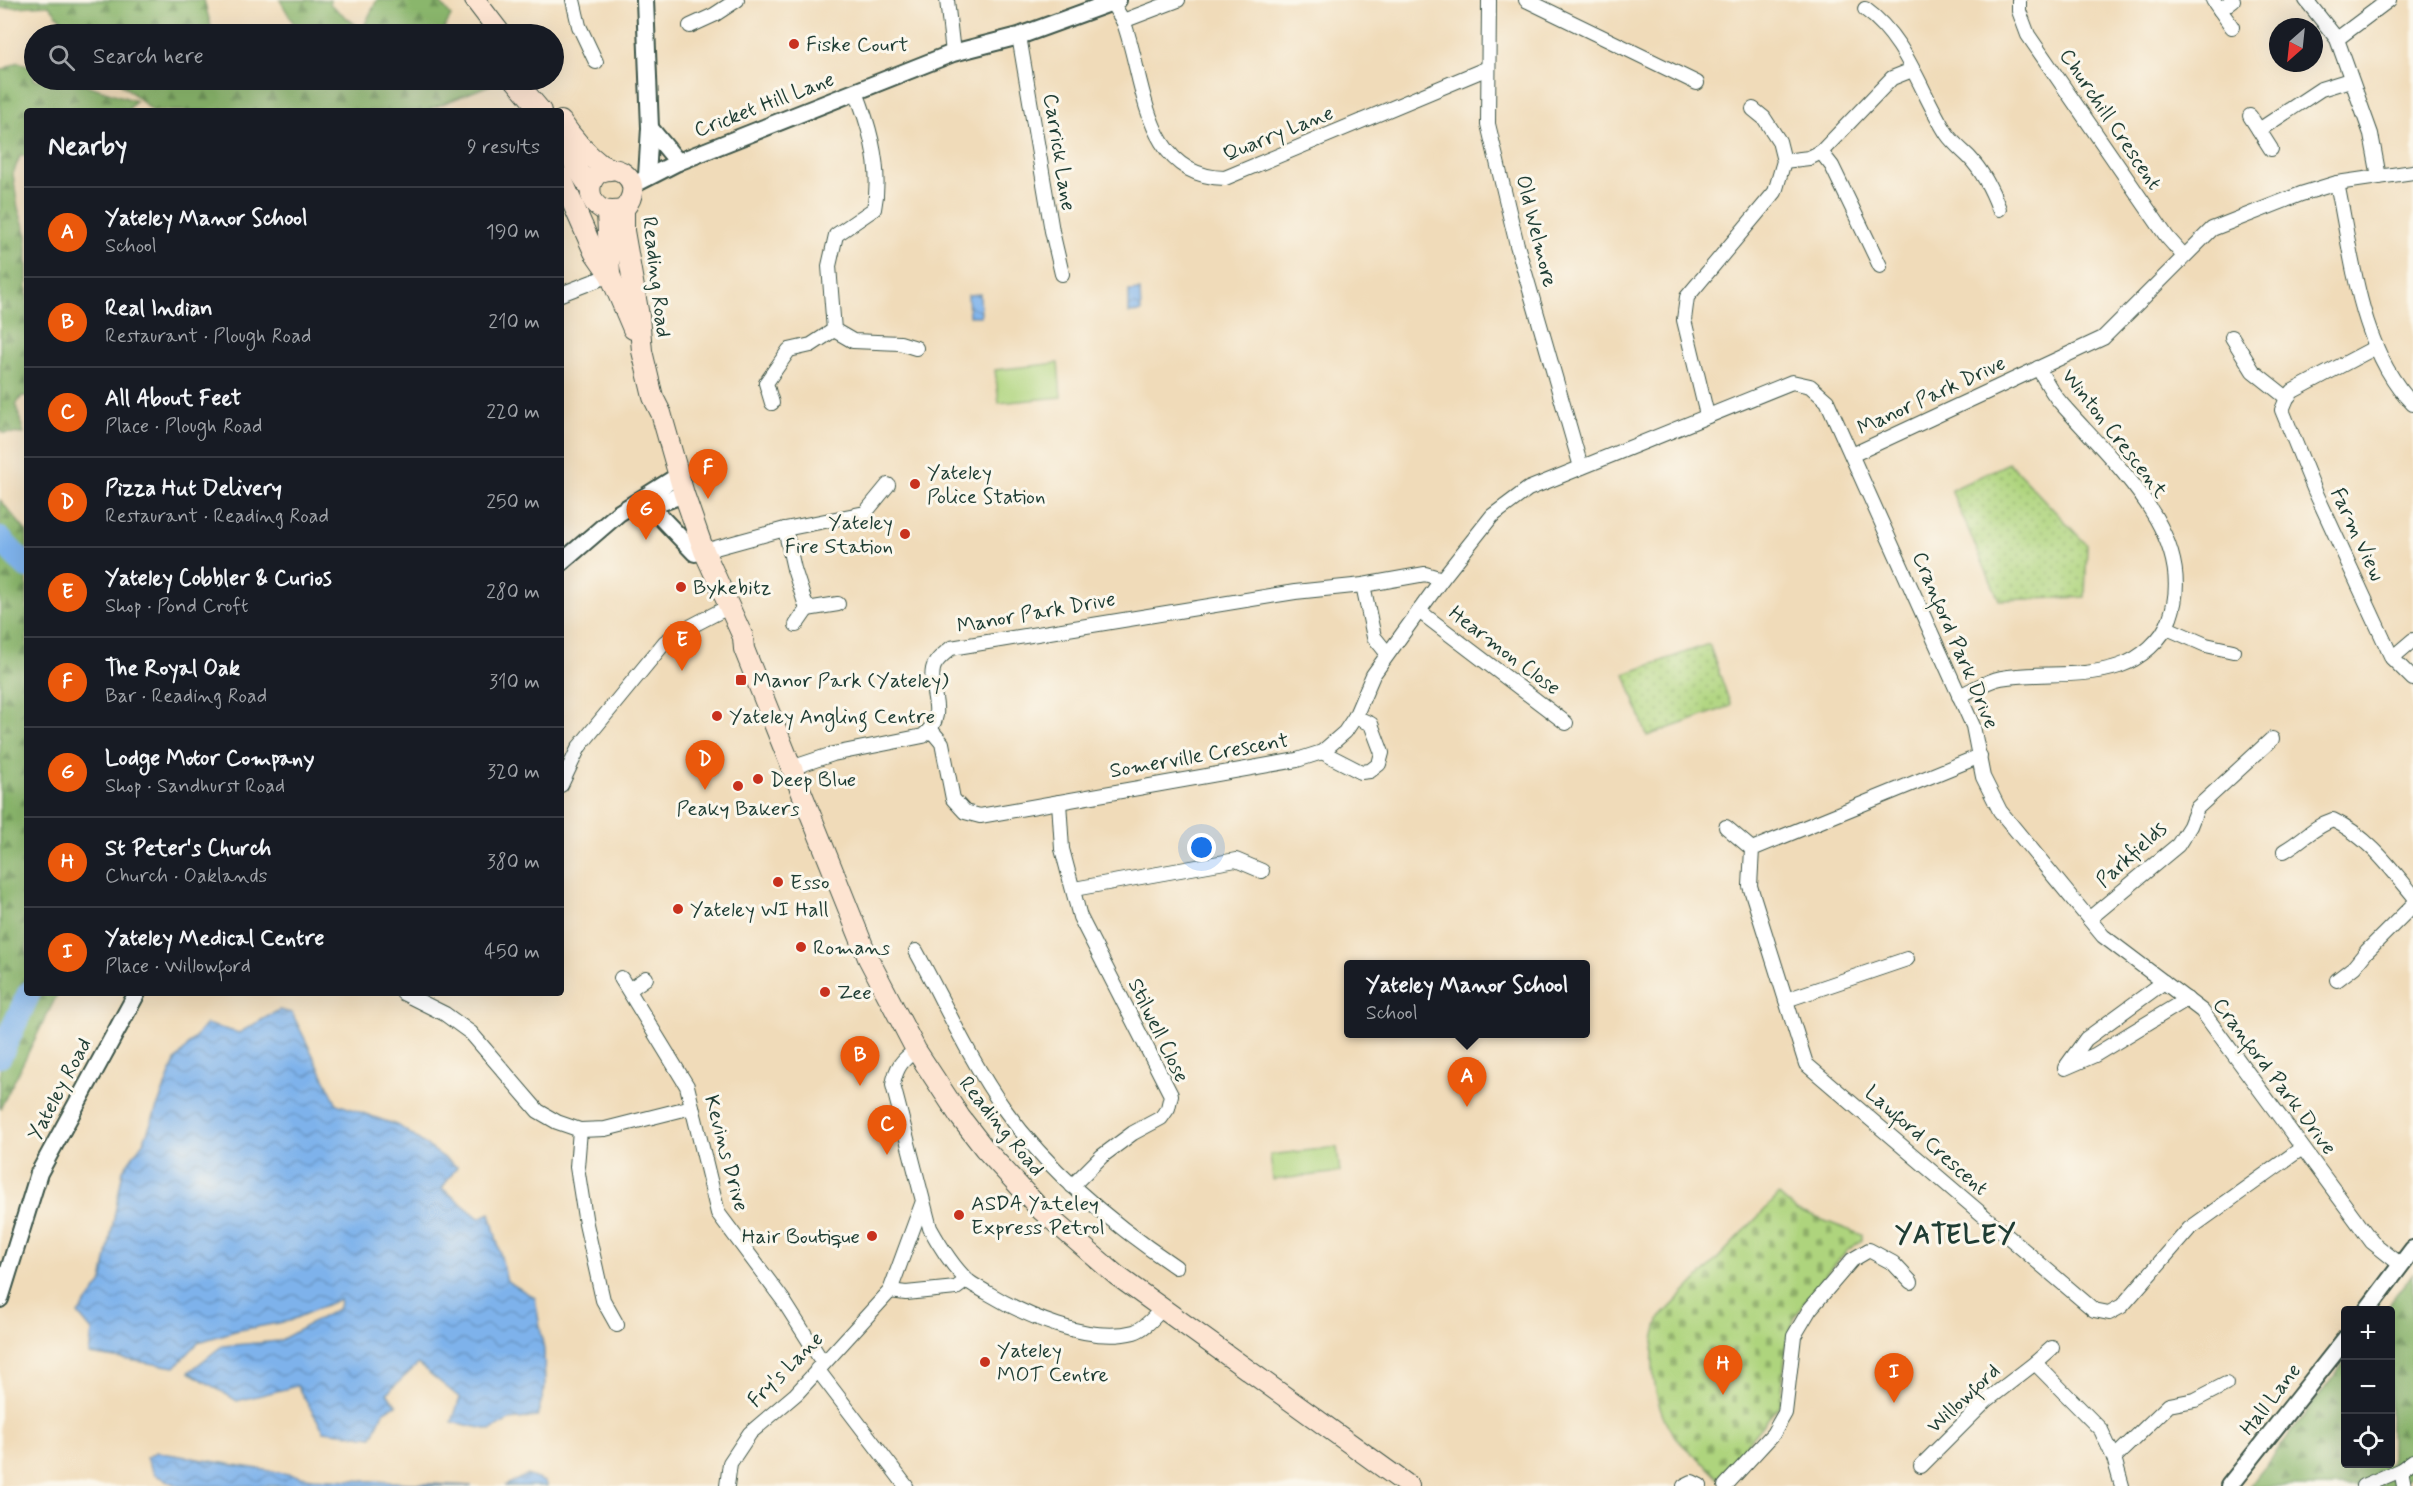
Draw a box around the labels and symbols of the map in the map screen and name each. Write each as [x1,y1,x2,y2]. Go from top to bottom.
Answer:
north arrow [2269,18,2323,72]
place label: Fiske Court [806,31,909,59]
marker: Fiske Court [787,37,801,51]
street label: Churchill Crescent [2052,43,2168,196]
street label: Cricket Hill Lane [690,65,839,145]
street label: Carrick Lane [1036,91,1082,213]
street label: Quarry Lane [1219,99,1338,169]
street label: Old Welmore [1509,172,1564,290]
street label: Reading Road [635,215,677,339]
street label: Manor Park Drive [1853,349,2010,443]
street label: Winton Crescent [2055,363,2174,505]
pin: F [688,450,728,499]
place label: Yateley Police Station [927,459,1046,511]
marker: Yateley Police Station [908,477,922,491]
street label: Farm View [2323,483,2391,586]
pin: G [626,490,666,540]
place label: Yateley Fire Station [785,509,893,561]
marker: Yateley Fire Station [898,527,912,541]
street label: Cranford Park Drive [1903,547,2005,734]
place label: Bykebitz [693,574,772,602]
marker: Bykebitz [674,580,688,594]
street label: Manor Park Drive [955,585,1118,641]
street label: Hearmon Close [1443,599,1566,702]
pin: E [662,622,702,671]
place label: Manor Park (Yateley) [753,667,949,695]
marker: Manor Park (Yateley) [734,673,748,687]
place label: Yateley Angling Centre [729,703,935,733]
marker: Yateley Angling Centre [710,709,724,723]
street label: Somerville Crescent [1108,726,1291,785]
pin: D [686,740,724,790]
place label: Deep Blue [770,766,856,794]
marker: Deep Blue [751,772,765,786]
marker: Peaky Bakers [731,779,745,793]
place label: Peaky Bakers [677,795,799,823]
street label: Parkfields [2090,815,2173,894]
your location [1187,833,1216,862]
place label: Esso [790,869,829,897]
marker: Esso [771,875,785,889]
place label: Yateley WI Hall [690,896,829,924]
marker: Yateley WI Hall [671,902,685,916]
place label: Romans [813,934,890,962]
marker: Romans [794,940,808,954]
street label: Stilwell Close [1121,974,1195,1087]
place label: Zee [837,979,872,1007]
marker: Zee [818,985,832,999]
street label: Cranford Park Drive [2204,992,2343,1162]
street label: Yateley Road [21,1033,99,1146]
pin: B [840,1036,880,1086]
pin: A [1448,1058,1486,1107]
street label: Reading Road [952,1071,1050,1183]
street label: Lawford Crescent [1857,1079,1994,1204]
street label: Kevins Drive [697,1092,755,1214]
pin: C [868,1106,906,1155]
place label: ASDA Yateley Express Petrol [971,1190,1105,1242]
marker: ASDA Yateley Express Petrol [952,1208,966,1222]
district label: YATELEY [1895,1218,2017,1253]
place label: Hair Boutique [742,1223,860,1251]
marker: Hair Boutique [865,1229,879,1243]
street label: Fry's Lane [742,1326,830,1414]
place label: Yateley MOT Centre [997,1337,1108,1389]
pin: H [1704,1346,1742,1395]
pin: I [1874,1354,1914,1403]
marker: Yateley MOT Centre [978,1355,992,1369]
street label: Willowford [1921,1358,2008,1441]
street label: Hall Lane [2234,1358,2308,1442]

